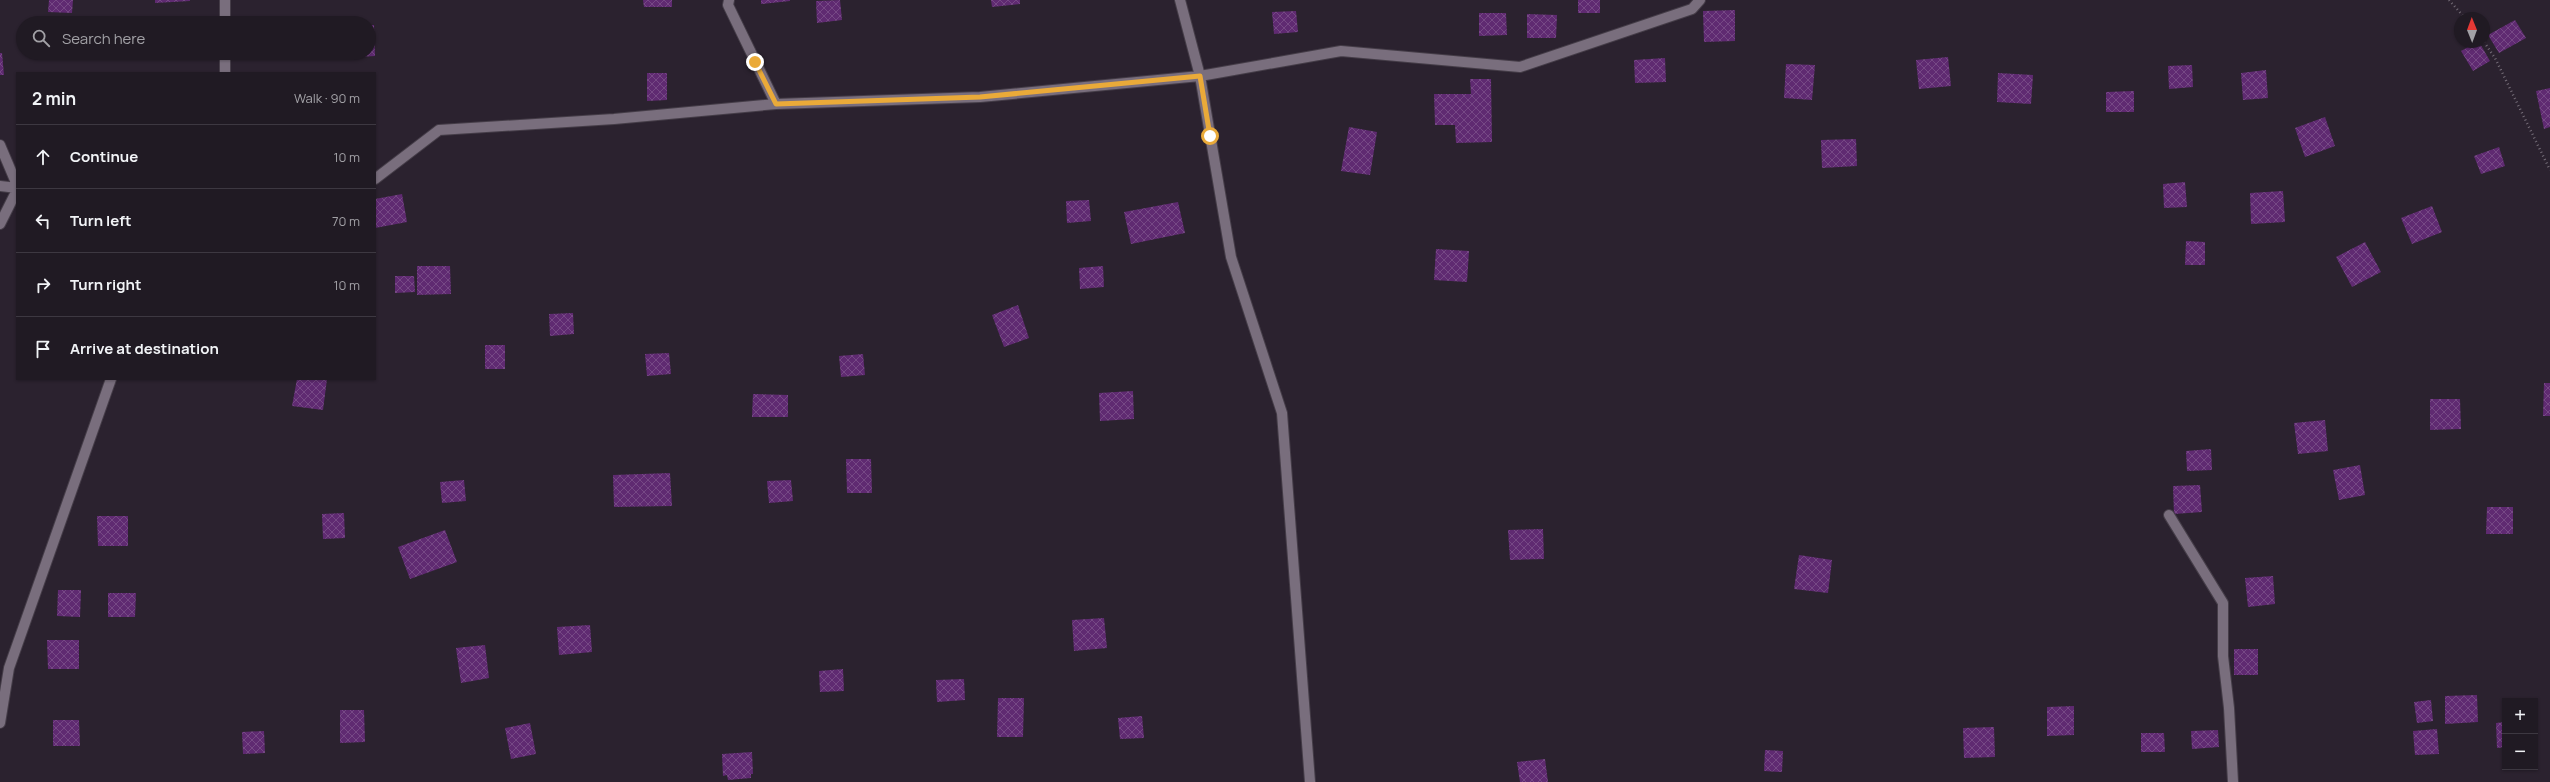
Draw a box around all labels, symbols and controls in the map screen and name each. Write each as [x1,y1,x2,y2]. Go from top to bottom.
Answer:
north arrow [2454,12,2490,48]
search box [16,16,376,60]
icon: search [30,27,52,49]
text: Search here [62,28,145,49]
route end [746,53,764,71]
text: 2 min [32,87,76,110]
text: Walk · 90 m [294,89,360,107]
route start [1201,127,1219,145]
icon: ahead [32,146,54,168]
text: Continue [70,146,138,167]
text: 10 m [333,148,360,166]
icon: left [32,210,54,232]
text: Turn left [70,210,132,231]
text: 70 m [332,212,360,230]
icon: right [32,274,54,296]
text: Turn right [70,274,141,295]
text: 10 m [333,276,360,294]
icon: arrive [32,338,54,360]
text: Arrive at destination [70,338,219,359]
map controls [2502,698,2538,770]
button: + [2502,698,2538,734]
button: − [2502,734,2538,770]

